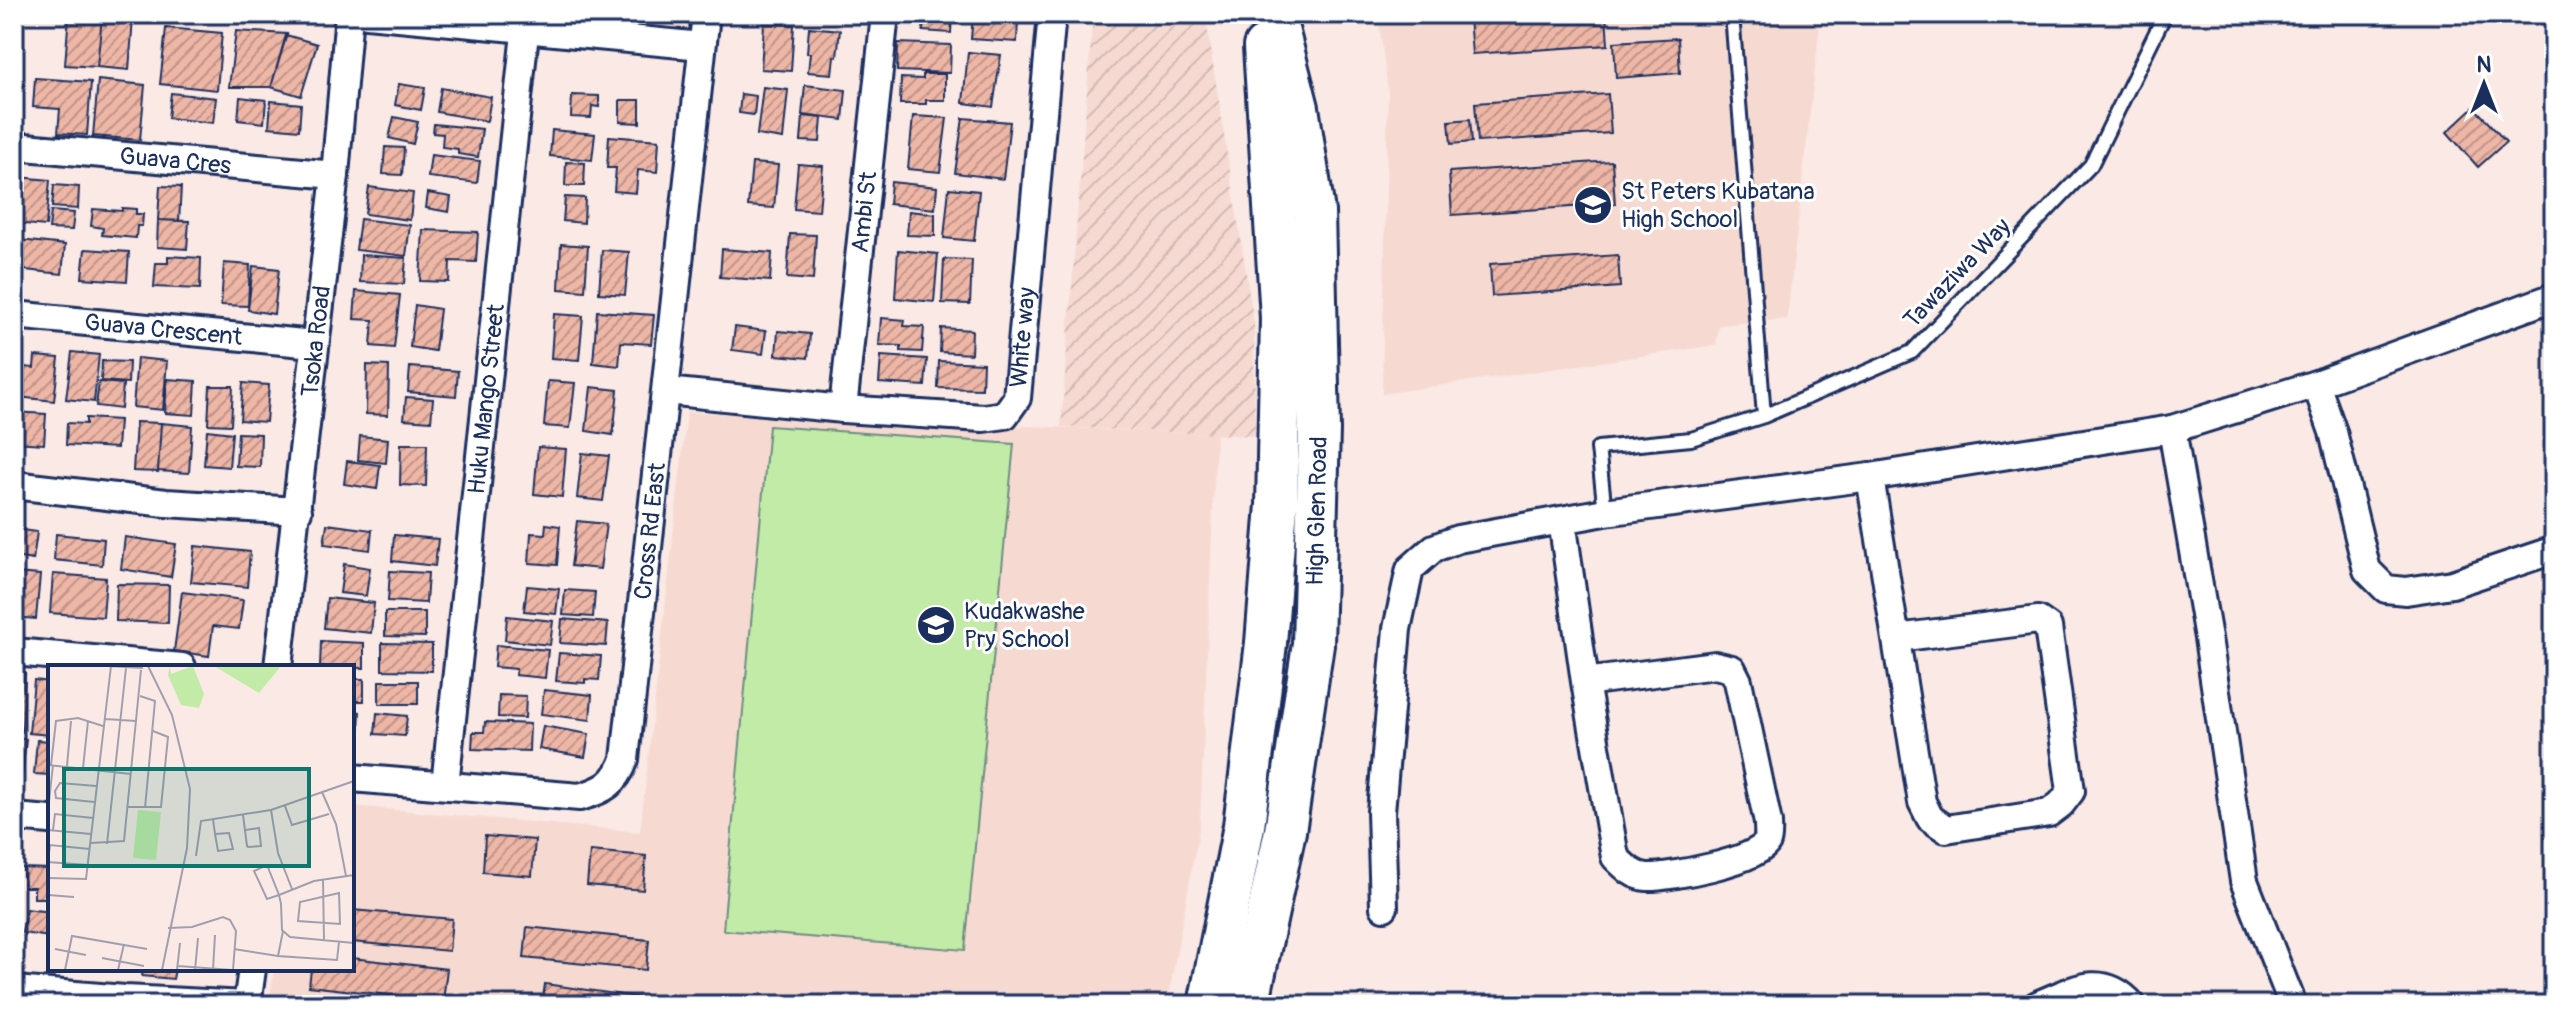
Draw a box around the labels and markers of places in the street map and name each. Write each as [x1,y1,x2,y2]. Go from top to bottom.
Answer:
place label: St Peters Kubatana High School [1621,177,1815,234]
school or university icon: St Peters Kubatana High School [1572,184,1614,226]
place label: Kudakwashe Pry School [964,597,1085,654]
school or university icon: Kudakwashe Pry School [915,604,957,646]

